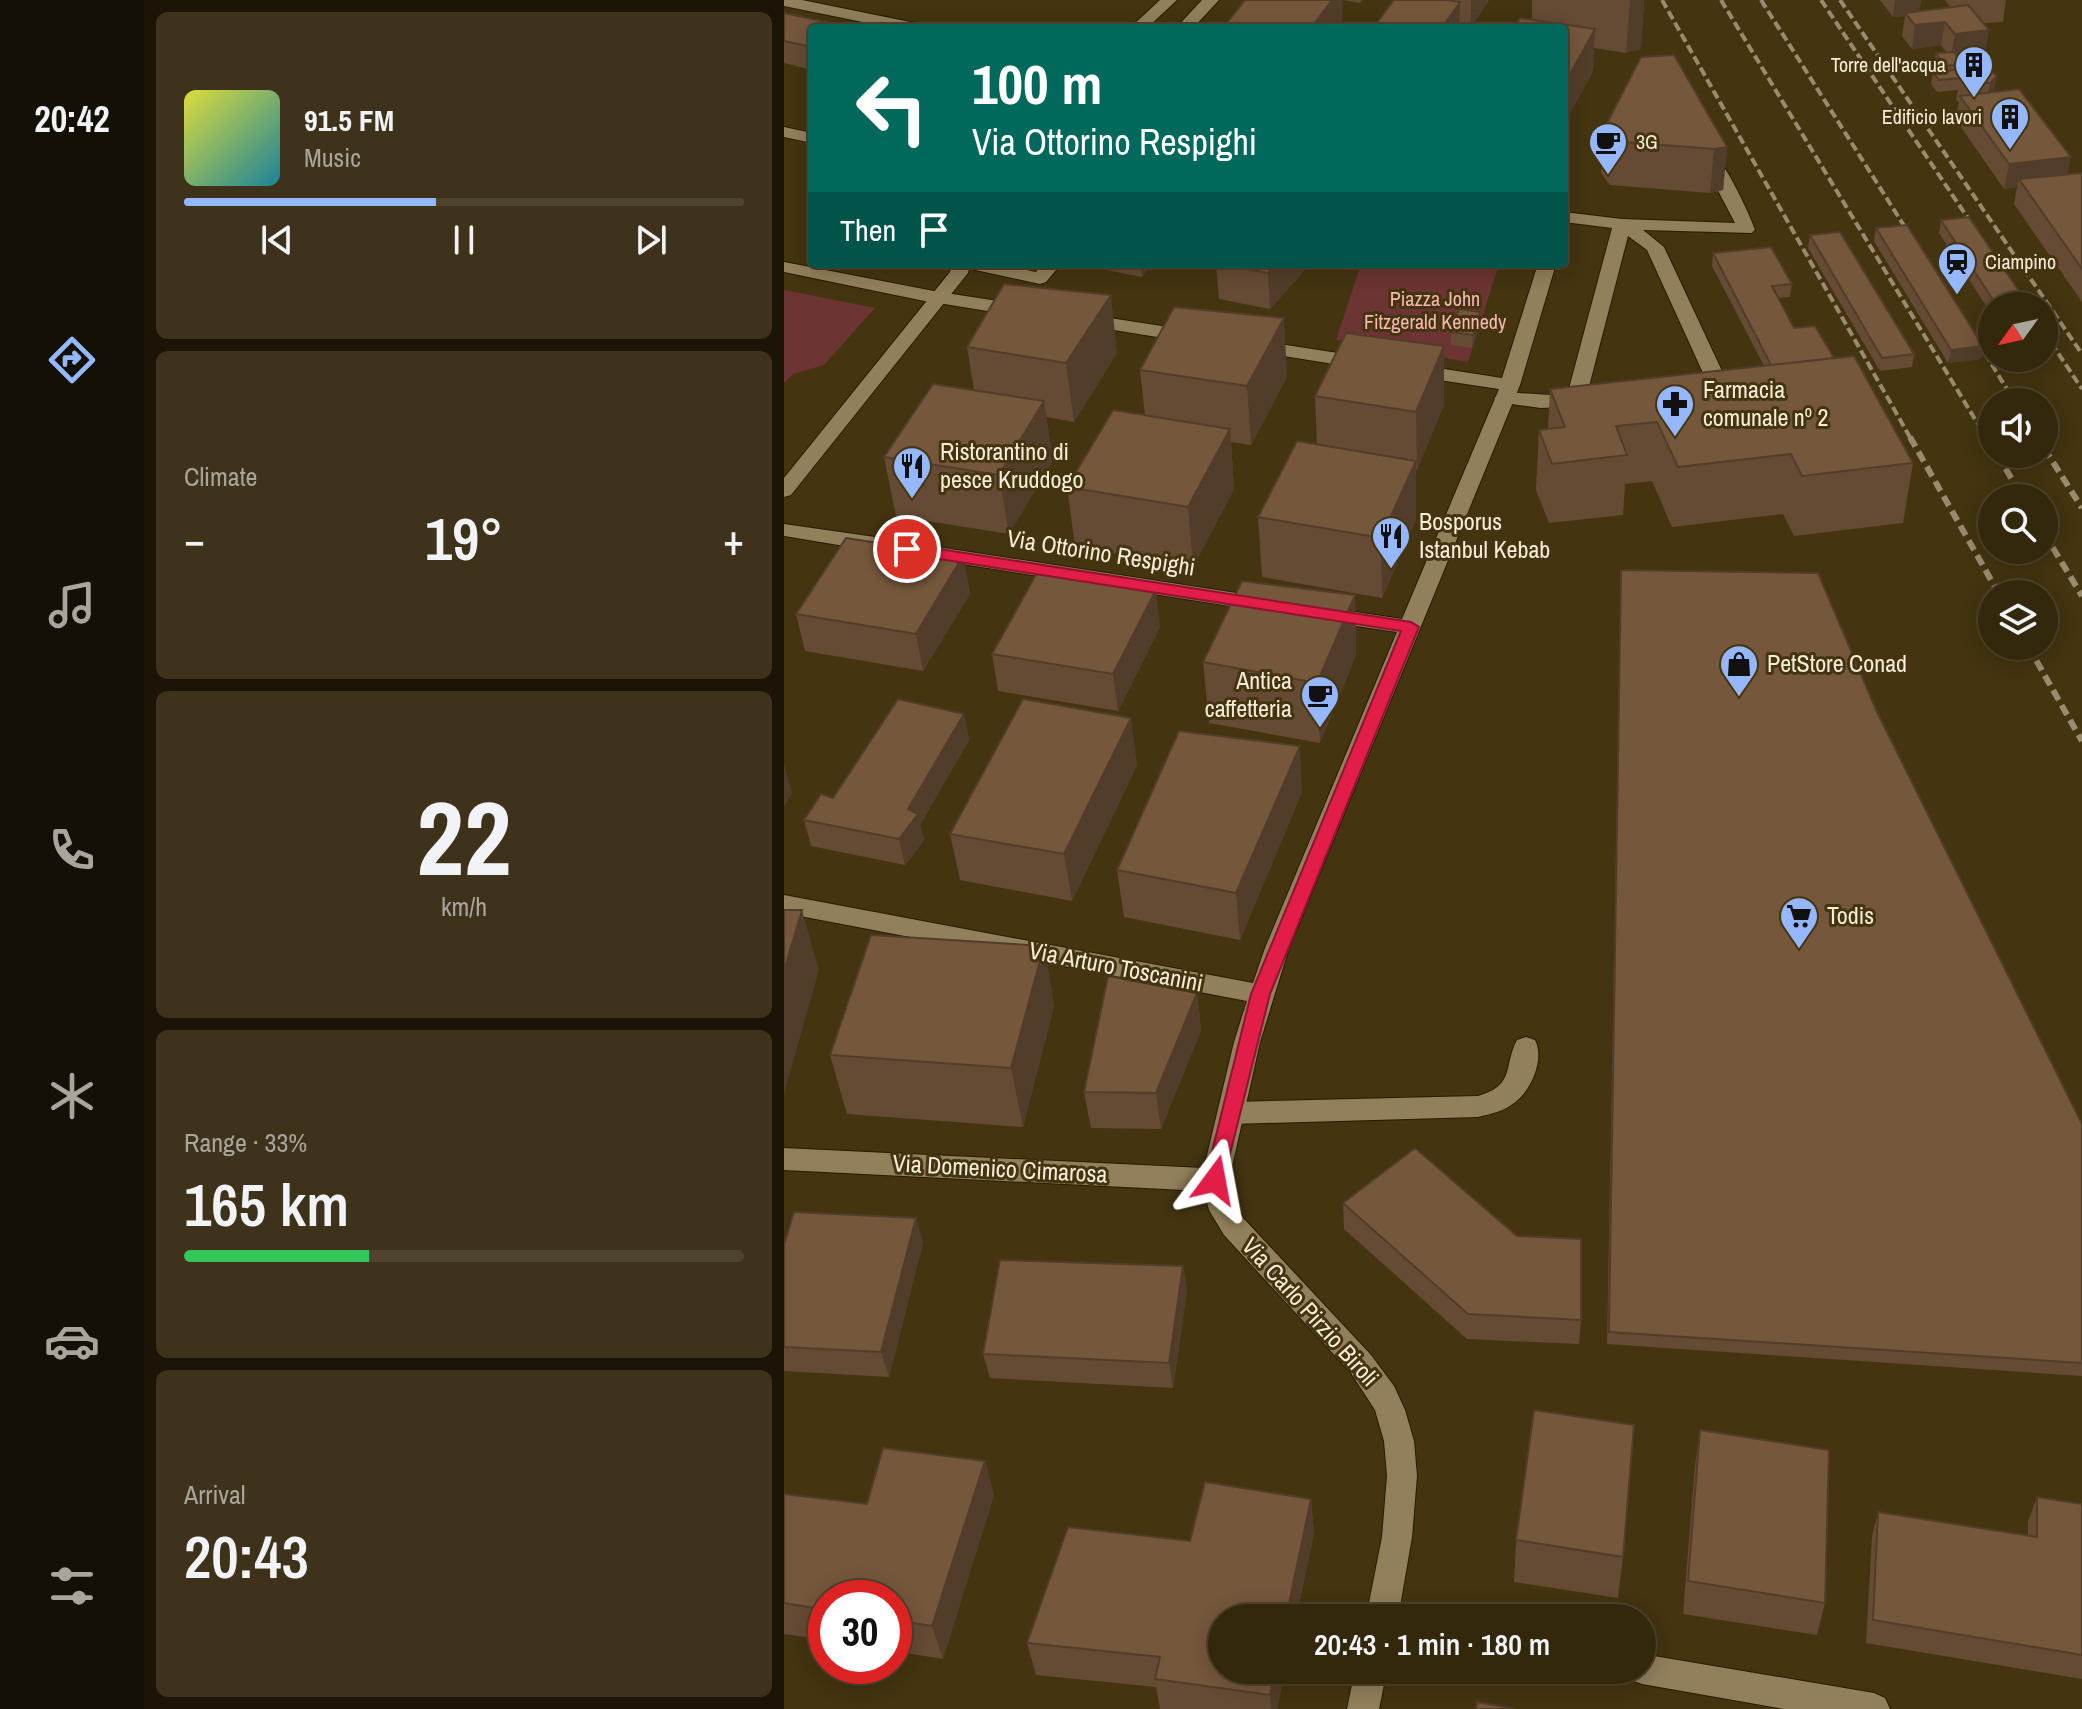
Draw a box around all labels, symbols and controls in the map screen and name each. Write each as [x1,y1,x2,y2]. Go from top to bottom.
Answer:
building icon: Torre dell'acqua [1953,44,1995,99]
text: 100 m [972,46,1102,121]
place label: Torre dell'acqua [1831,51,1946,78]
icon: left [840,56,944,160]
text: 20:42 [34,95,110,143]
building icon: Edificio lavori [1989,96,2031,151]
text: 91.5 FM [304,100,394,140]
place label: Edificio lavori [1882,103,1982,130]
text: Via Ottorino Respighi [972,118,1257,166]
cafe icon: 3G [1587,121,1629,176]
place label: 3G [1636,128,1658,155]
text: Music [304,140,361,175]
icon: arrive [912,208,956,252]
text: Then [840,210,896,250]
icon: previous [255,218,299,262]
icon: pause [442,218,486,262]
icon: next [629,218,673,262]
station icon: Ciampino [1936,241,1978,296]
place label: Ciampino [1985,248,2056,275]
park label: Piazza John Fitzgerald Kennedy [1364,285,1507,335]
north arrow [1978,292,2058,372]
map controls [1978,292,2058,660]
icon: directions [44,332,100,388]
place label: Farmacia comunale nº 2 [1703,373,1828,433]
pharmacy icon: Farmacia comunale nº 2 [1654,383,1696,438]
button: sound [1978,388,2058,468]
place label: Ristorantino di pesce Kruddogo [940,435,1083,495]
restaurant icon: Ristorantino di pesce Kruddogo [891,445,933,500]
text: Climate [184,459,257,494]
button: search [1978,484,2058,564]
text: 19° [425,498,503,579]
place label: Bosporus Istanbul Kebab [1419,505,1550,565]
text: − [184,509,205,569]
text: + [723,509,744,569]
pin [873,515,941,583]
restaurant icon: Bosporus Istanbul Kebab [1370,515,1412,570]
street label: Via Ottorino Respighi [1005,521,1198,583]
icon: arrive [885,527,929,571]
icon: music [44,577,100,633]
button: layers [1978,580,2058,660]
shop icon: PetStore Conad [1718,643,1760,698]
place label: PetStore Conad [1767,647,1907,679]
place label: Antica caffetteria [1205,664,1292,724]
cafe icon: Antica caffetteria [1299,674,1341,729]
text: 22 [417,767,511,907]
icon: phone [44,822,100,878]
text: km/h [441,889,487,924]
supermarket icon: Todis [1778,895,1820,950]
place label: Todis [1827,899,1874,931]
street label: Via Arturo Toscanini [1026,933,1206,999]
icon: climate [44,1068,100,1124]
text: Range · 33% [184,1125,307,1160]
position arrow [1173,1138,1257,1222]
street label: Via Domenico Cimarosa [892,1146,1108,1190]
text: 165 km [184,1164,349,1245]
street label: Via Carlo Pirzio Biroli [1235,1230,1386,1393]
icon: car [44,1313,100,1369]
text: Arrival [184,1477,246,1512]
text: 20:43 [184,1516,309,1597]
icon: filters [44,1558,100,1614]
speed limit sign: 30 [808,1580,912,1684]
text: 20:43 · 1 min · 180 m [1314,1624,1550,1664]

